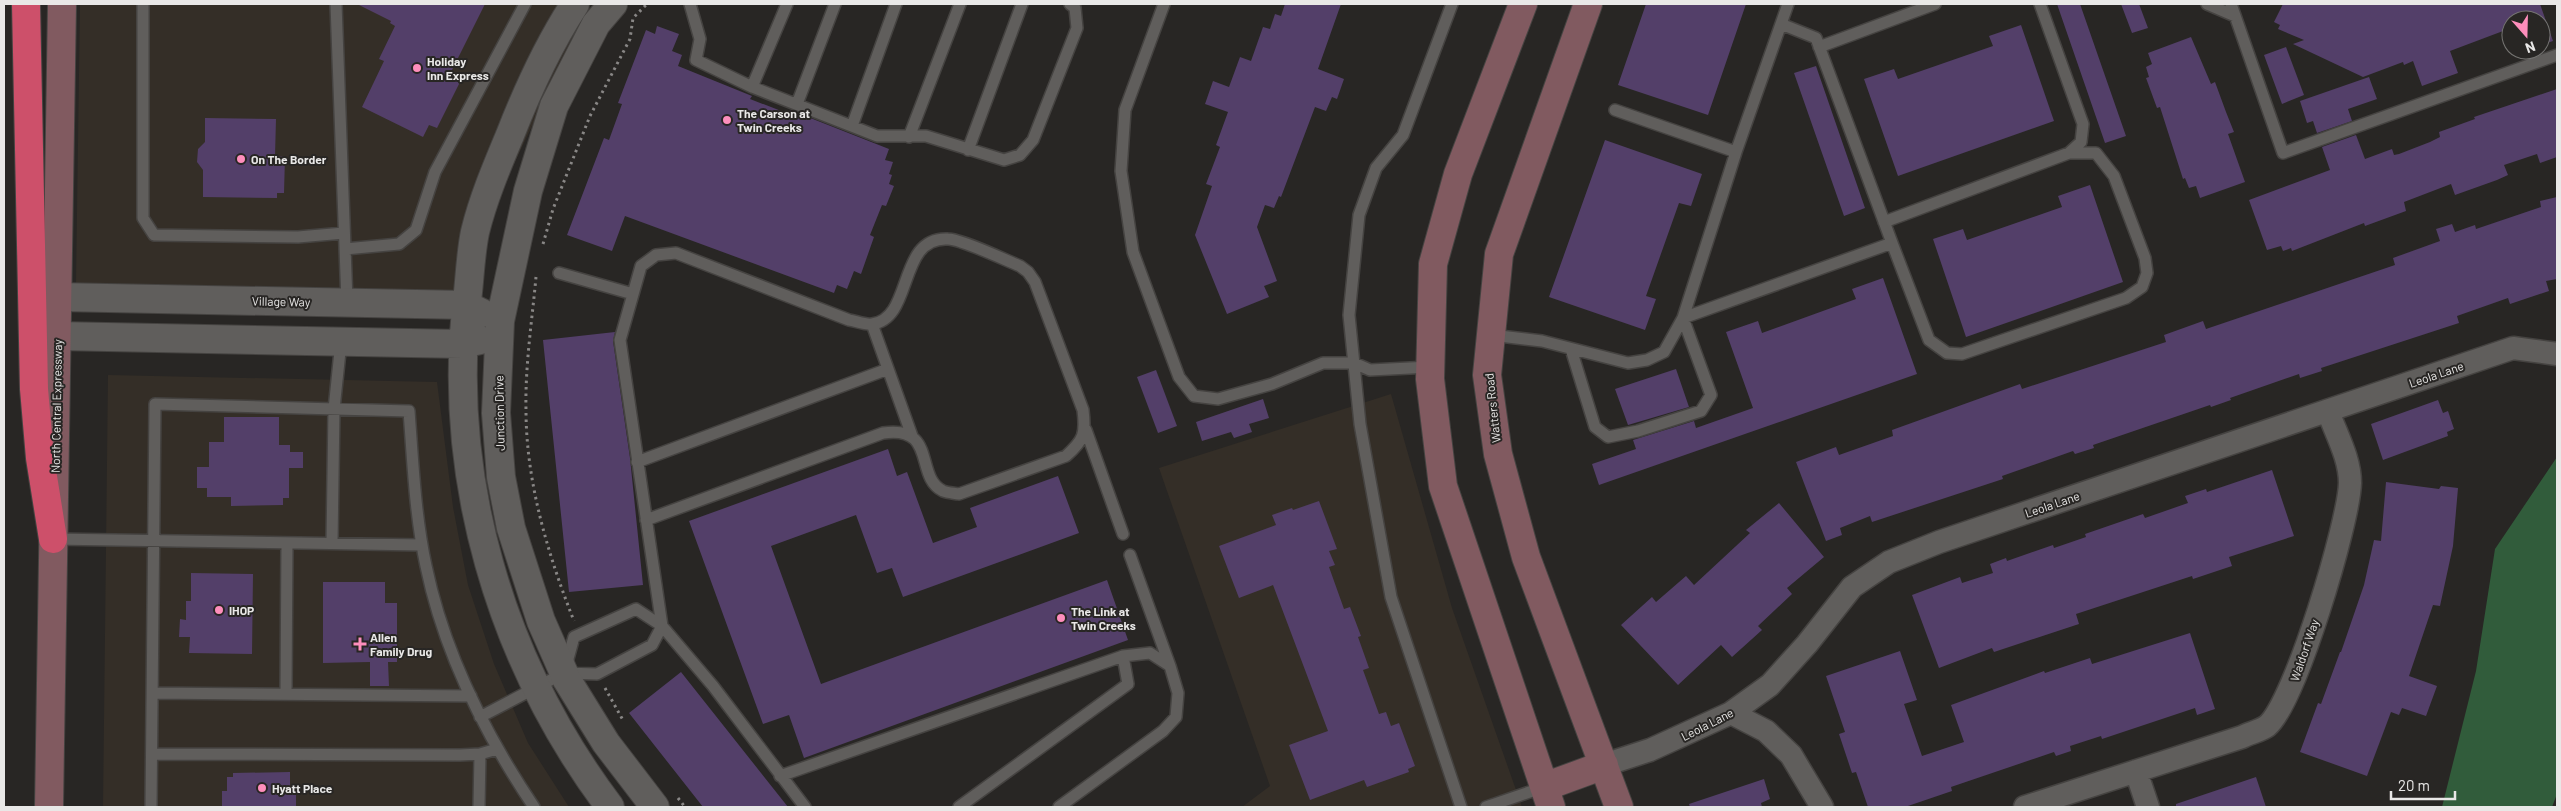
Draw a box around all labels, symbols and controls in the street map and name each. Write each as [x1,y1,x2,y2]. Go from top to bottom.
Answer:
north arrow [2501,10,2551,60]
text: N [2523,38,2538,57]
place label: Holiday Inn Express [427,54,489,82]
marker: Holiday Inn Express [411,62,423,74]
place label: The Carson at Twin Creeks [737,106,810,134]
marker: The Carson at Twin Creeks [721,114,733,126]
place label: On The Border [251,152,327,166]
marker: On The Border [235,153,247,165]
street label: Village Way [252,293,311,309]
street label: North Central Expressway [48,338,64,473]
street label: Leola Lane [2407,358,2465,390]
street label: Watters Road [1481,372,1503,444]
street label: Junction Drive [491,375,507,451]
street label: Leola Lane [2023,488,2081,520]
place label: IHOP [229,603,254,617]
marker: IHOP [213,604,225,616]
place label: The Link at Twin Creeks [1071,604,1136,632]
marker: The Link at Twin Creeks [1055,612,1067,624]
street label: Waldorf Way [2287,617,2321,683]
place label: Allen Family Drug [370,630,432,658]
marker: Allen Family Drug [354,638,366,650]
street label: Leola Lane [1679,705,1735,743]
scale bar [2391,768,2455,800]
text: 20 m [2398,776,2430,794]
place label: Hyatt Place [272,781,333,795]
marker: Hyatt Place [256,782,268,794]

